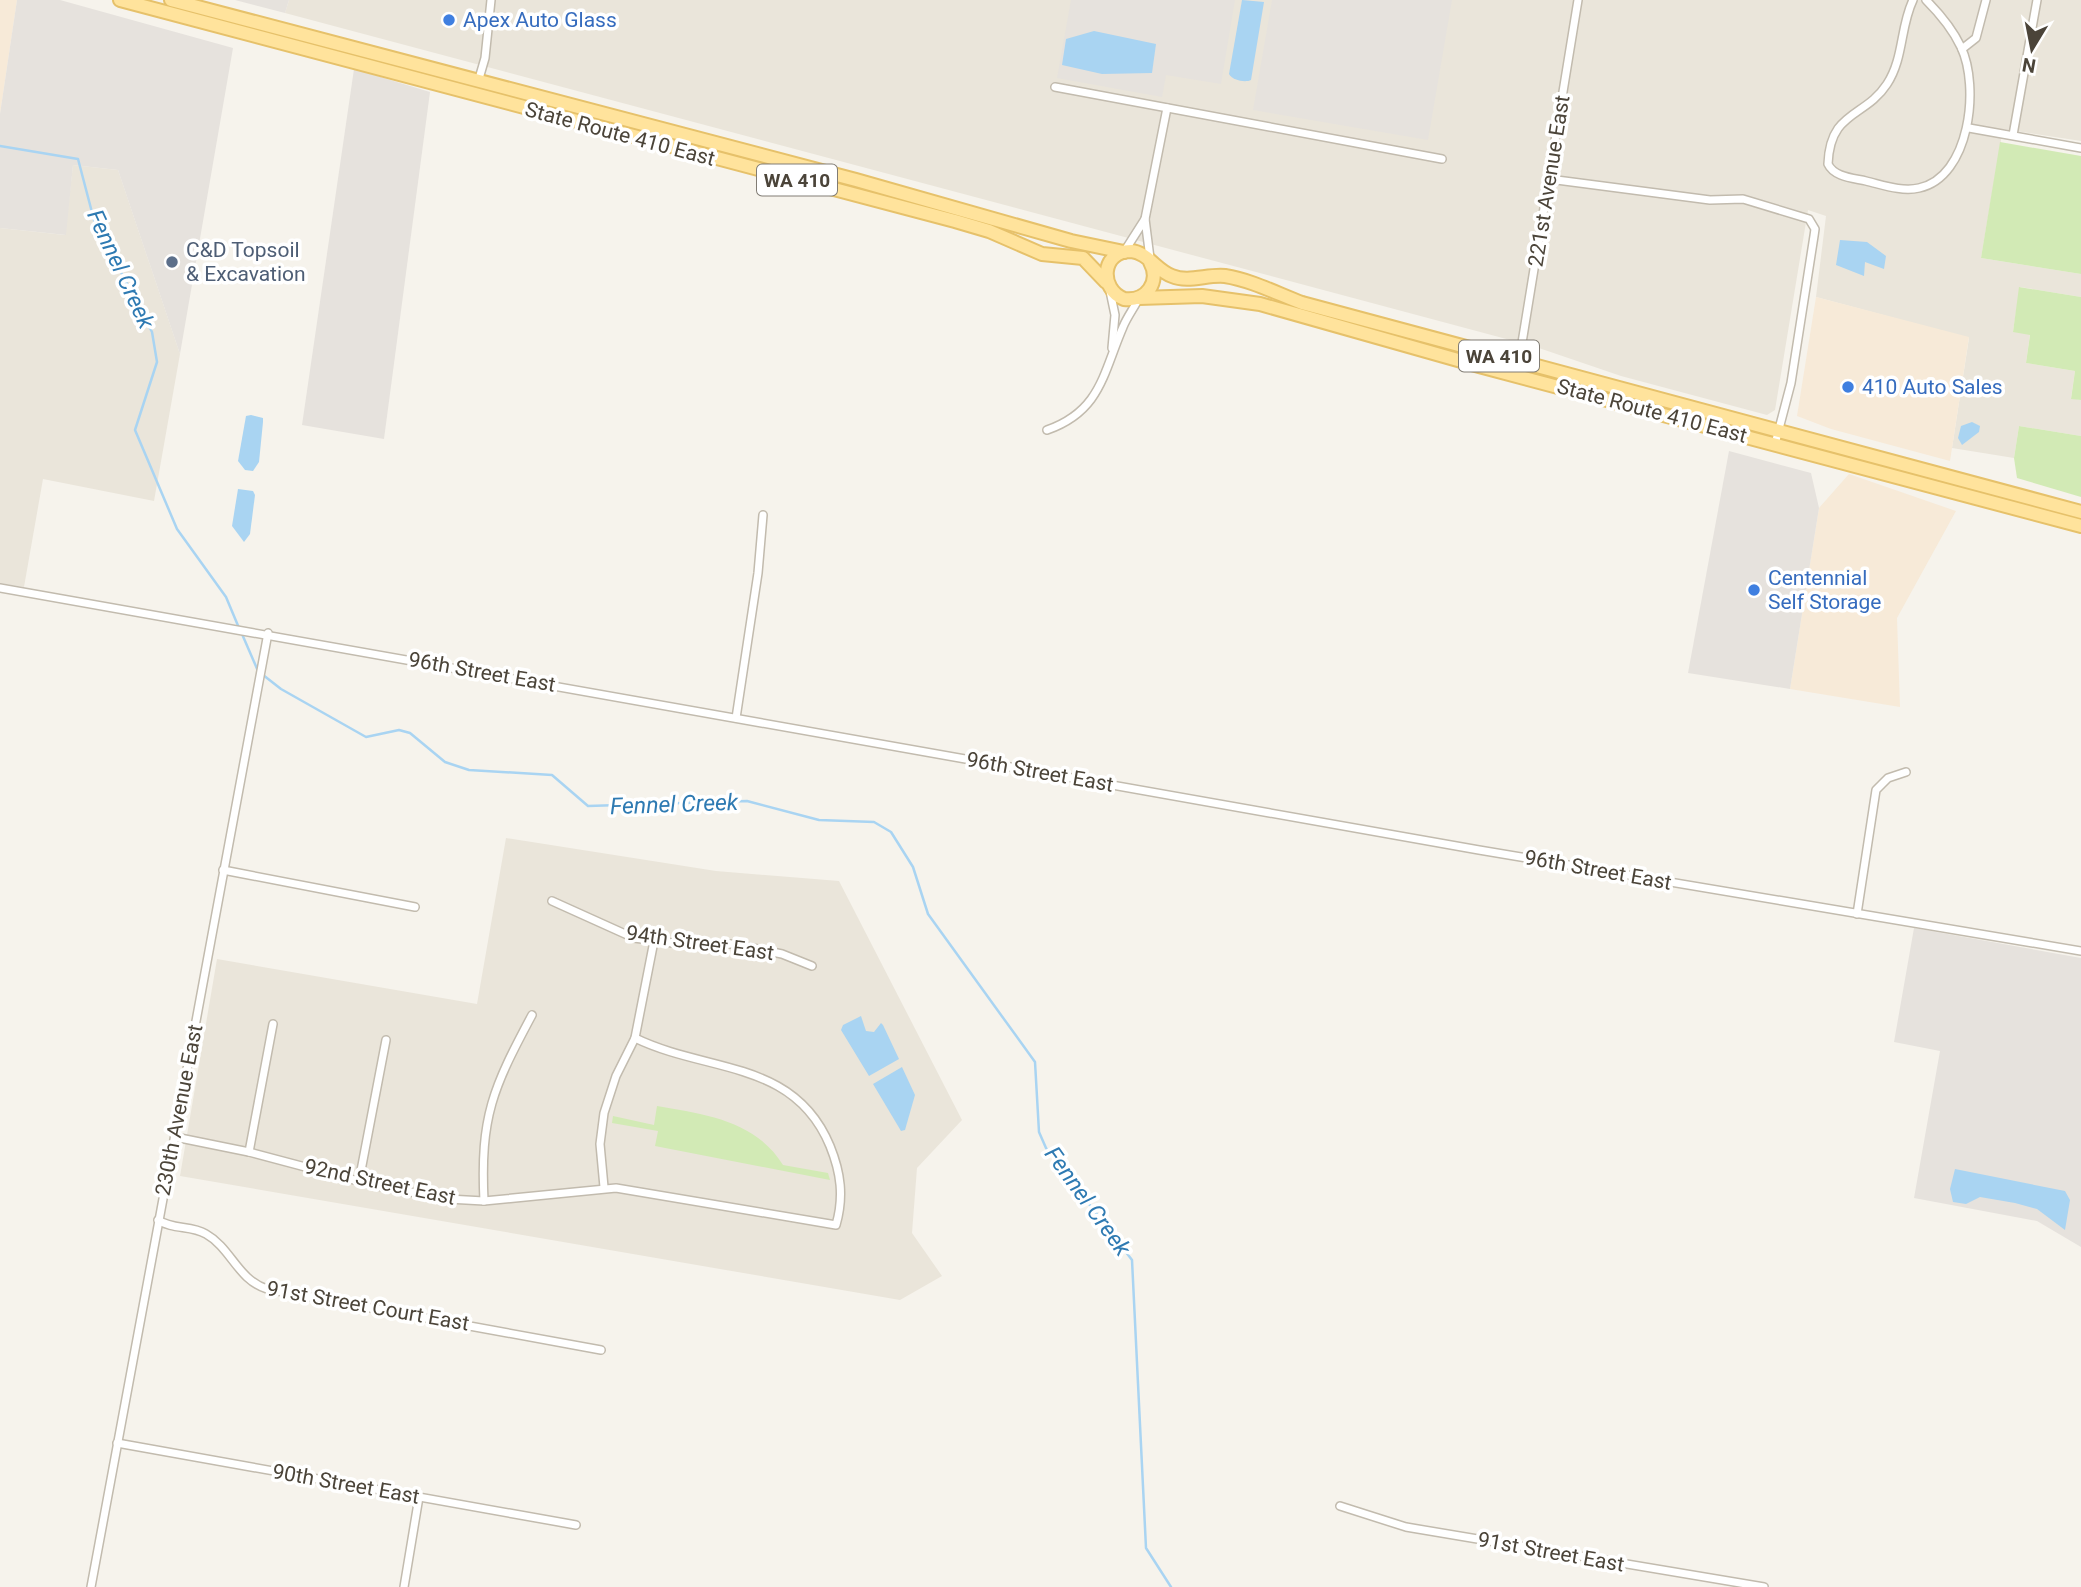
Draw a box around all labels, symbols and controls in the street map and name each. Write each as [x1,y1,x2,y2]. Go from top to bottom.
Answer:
place label: Apex Auto Glass [463,8,617,32]
marker: Apex Auto Glass [441,12,457,28]
north arrow [1997,14,2067,84]
text: N [2021,53,2038,78]
street label: 221st Avenue East [1524,93,1574,268]
street label: State Route 410 East [523,97,718,171]
road number: WA 410 [757,164,837,196]
water label: Fennel Creek [81,205,160,334]
place label: C&D Topsoil & Excavation [186,238,306,286]
marker: C&D Topsoil & Excavation [164,254,180,270]
road number: WA 410 [1459,340,1539,372]
street label: State Route 410 East [1555,374,1750,448]
place label: 410 Auto Sales [1862,375,2003,399]
marker: 410 Auto Sales [1840,379,1856,395]
place label: Centennial Self Storage [1768,566,1881,614]
marker: Centennial Self Storage [1746,582,1762,598]
street label: 96th Street East [407,647,558,697]
street label: 96th Street East [965,747,1116,797]
water label: Fennel Creek [609,789,739,820]
street label: 96th Street East [1523,845,1674,895]
street label: 94th Street East [625,921,776,965]
street label: 230th Avenue East [151,1022,207,1198]
water label: Fennel Creek [1039,1141,1137,1262]
street label: 92nd Street East [302,1154,458,1210]
street label: 91st Street Court East [265,1276,471,1336]
street label: 90th Street East [271,1459,422,1509]
street label: 91st Street East [1476,1527,1626,1577]

